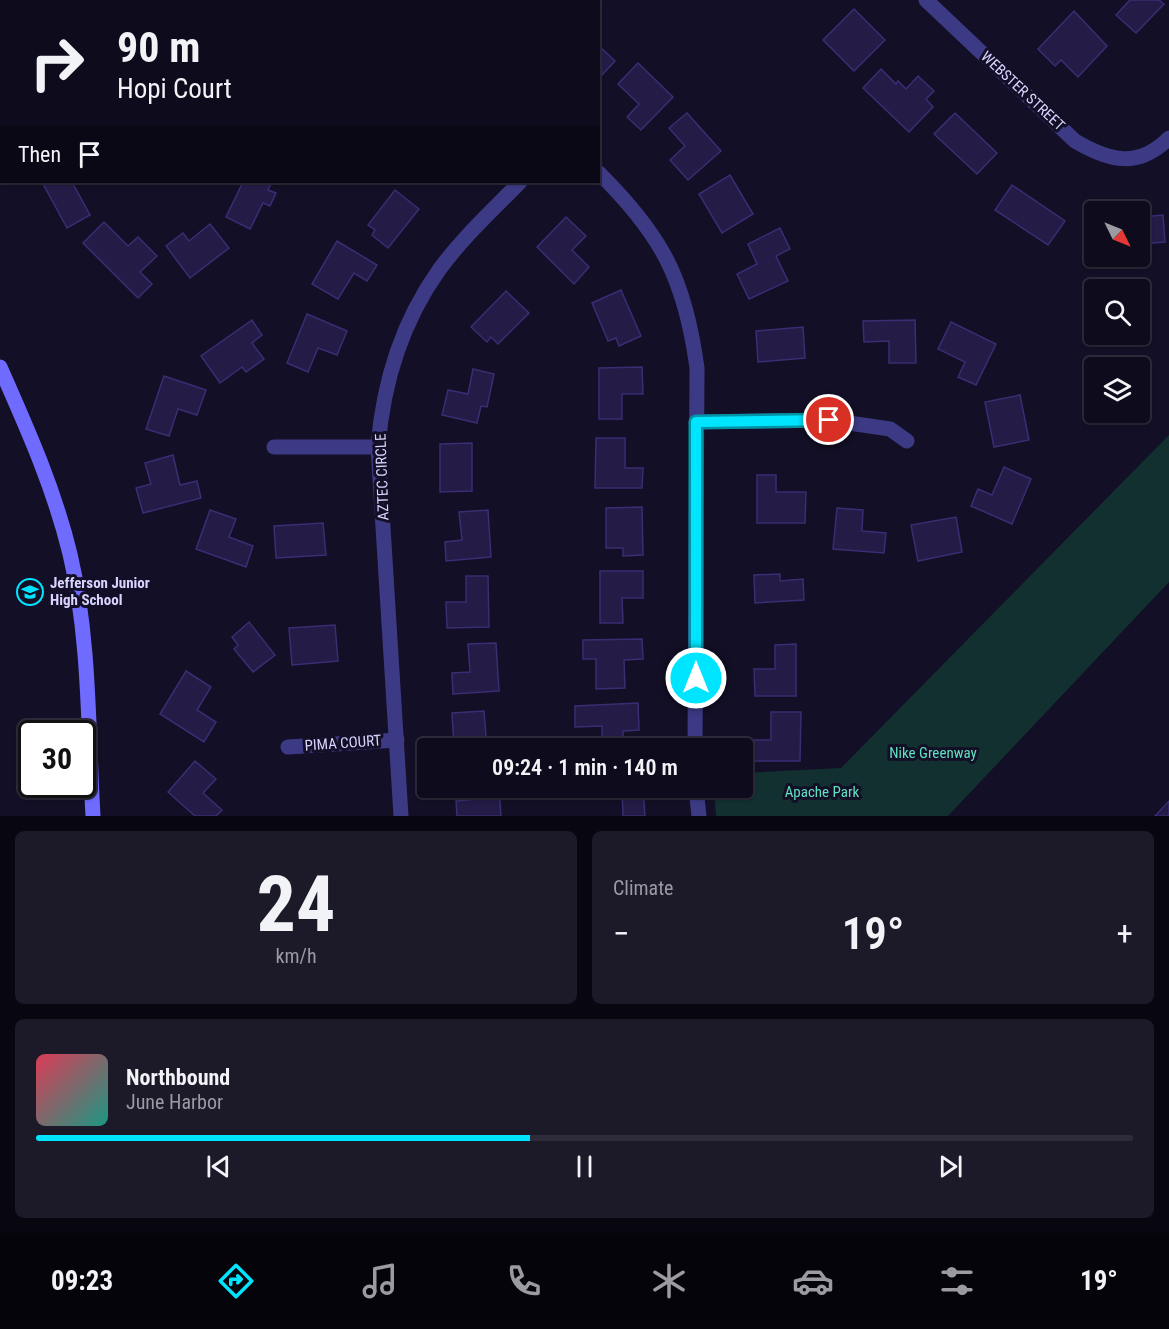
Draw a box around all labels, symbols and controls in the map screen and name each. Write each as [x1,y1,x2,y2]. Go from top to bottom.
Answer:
text: 90 m [117,23,200,72]
icon: right [18,24,96,102]
street label: WEBSTER STREET [977,48,1069,135]
text: Hopi Court [117,73,232,105]
icon: arrive [73,138,106,171]
text: Then [18,142,61,167]
north arrow [1084,201,1150,267]
map controls [1084,201,1150,423]
button: search [1084,279,1150,345]
button: layers [1084,357,1150,423]
pin [803,394,854,445]
icon: arrive [812,403,845,436]
street label: AZTEC CIRCLE [371,433,393,521]
place label: Jefferson Junior High School [50,574,150,609]
school or university icon: Jefferson Junior High School [15,577,45,607]
position arrow [664,646,728,710]
speed limit sign: 30 [18,720,96,798]
street label: PIMA COURT [304,731,382,755]
park label: Nike Greenway [889,744,977,762]
text: 09:24 · 1 min · 140 m [492,755,678,780]
park label: Apache Park [785,783,860,801]
text: 24 [257,859,335,950]
text: Climate [613,876,673,900]
text: 19° [842,907,904,960]
text: − [613,914,630,953]
text: + [1117,914,1133,953]
text: km/h [275,944,317,968]
text: Northbound [126,1065,230,1090]
text: June Harbor [126,1090,223,1114]
icon: previous [202,1150,235,1183]
icon: pause [568,1150,601,1183]
icon: next [934,1150,967,1183]
icon: directions [215,1260,257,1302]
icon: music [359,1260,401,1302]
icon: phone [503,1260,545,1302]
icon: climate [648,1260,690,1302]
icon: car [792,1260,834,1302]
icon: filters [936,1260,978,1302]
text: 09:23 [51,1265,113,1297]
text: 19° [1080,1265,1118,1297]

